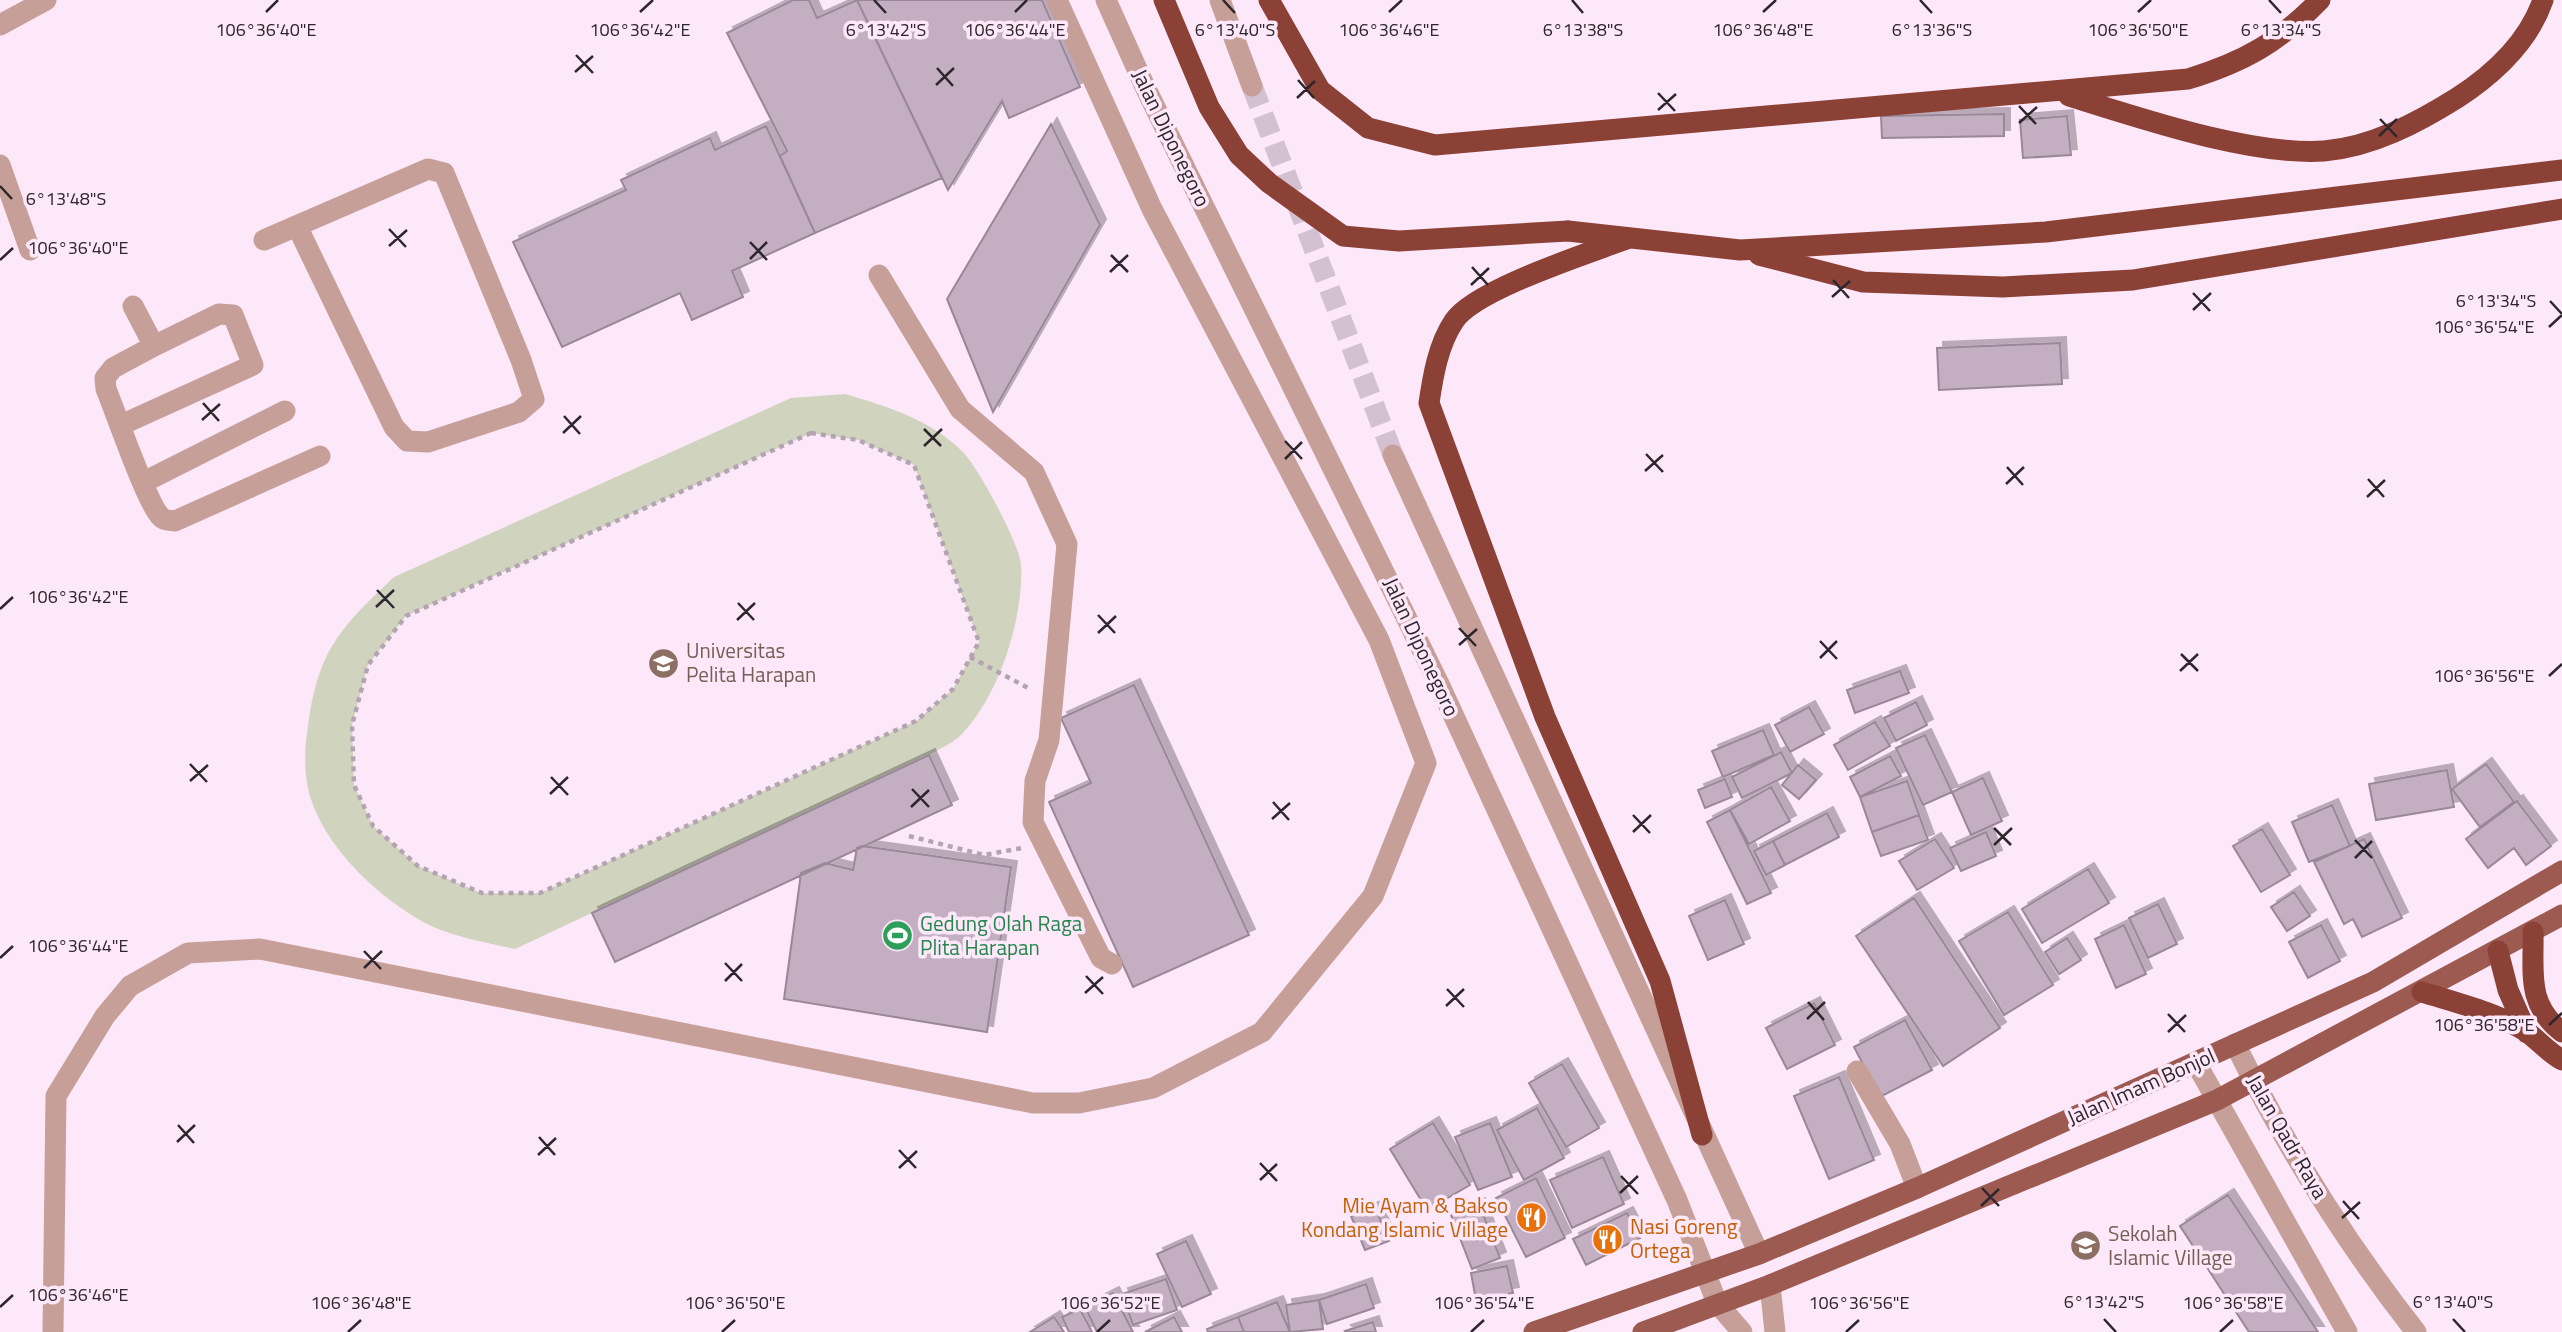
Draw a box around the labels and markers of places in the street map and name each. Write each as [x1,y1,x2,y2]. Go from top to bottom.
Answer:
place label: Universitas Pelita Harapan [686,634,816,690]
school or university icon: Universitas Pelita Harapan [646,646,680,680]
place label: Gedung Olah Raga Plita Harapan [920,907,1083,963]
sports icon: Gedung Olah Raga Plita Harapan [880,919,914,953]
place label: Mie Ayam & Bakso Kondang Islamic Village [1301,1189,1508,1245]
restaurant icon: Mie Ayam & Bakso Kondang Islamic Village [1514,1201,1548,1235]
place label: Nasi Goreng Ortega [1630,1210,1738,1266]
place label: Sekolah Islamic Village [2108,1217,2233,1273]
restaurant icon: Nasi Goreng Ortega [1590,1222,1624,1256]
school or university icon: Sekolah Islamic Village [2068,1229,2102,1263]

